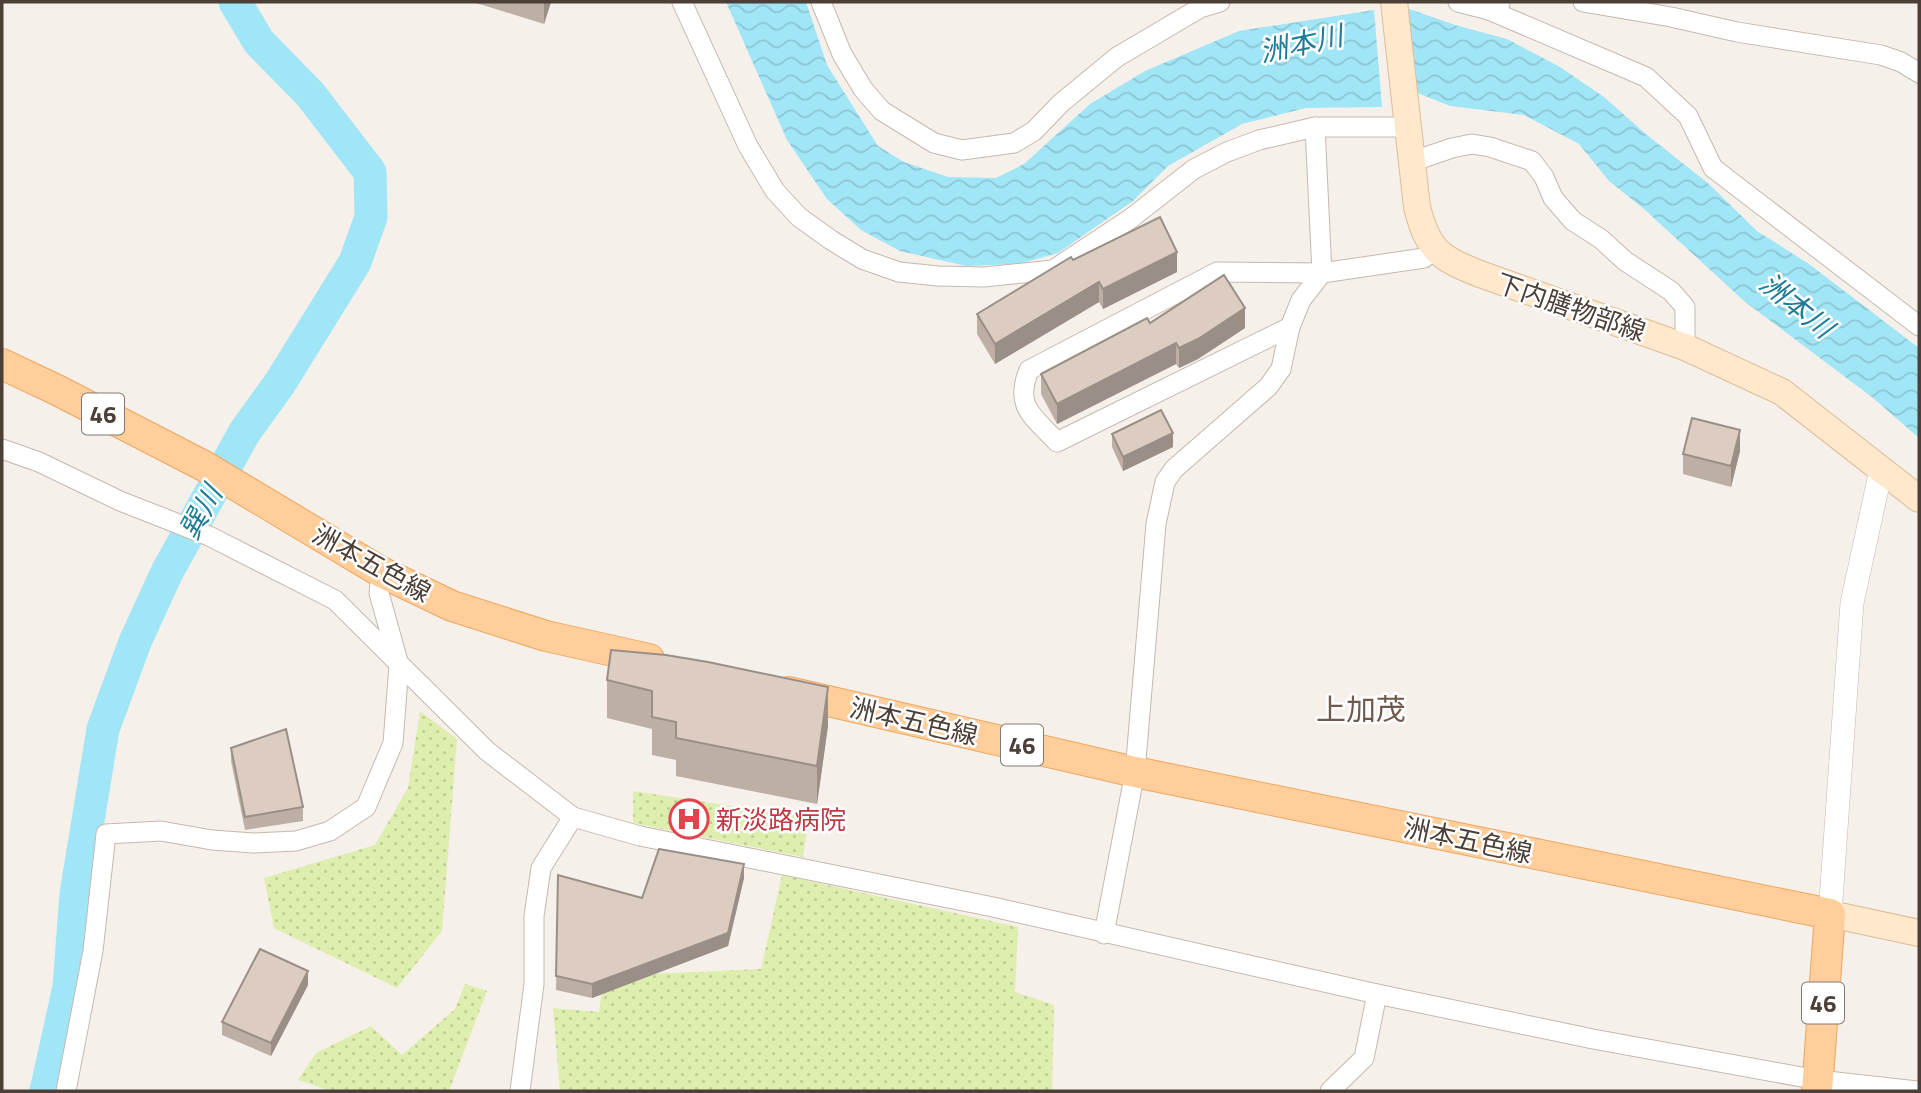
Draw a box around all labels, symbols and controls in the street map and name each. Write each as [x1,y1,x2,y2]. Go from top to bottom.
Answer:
water label: 洲本川 [1255,13,1349,73]
water label: 洲本川 [1751,262,1845,350]
street label: 下内膳物部線 [1491,263,1651,351]
road number: 46 [82,394,124,435]
water label: 巽川 [168,474,234,547]
street label: 洲本五色線 [306,514,438,612]
district label: 上加茂 [1316,686,1406,732]
street label: 洲本五色線 [846,687,982,755]
road number: 46 [1001,724,1043,766]
hospital icon: 新淡路病院 [668,798,710,840]
place label: 新淡路病院 [716,800,846,839]
street label: 洲本五色線 [1400,807,1536,873]
road number: 46 [1802,982,1844,1023]

